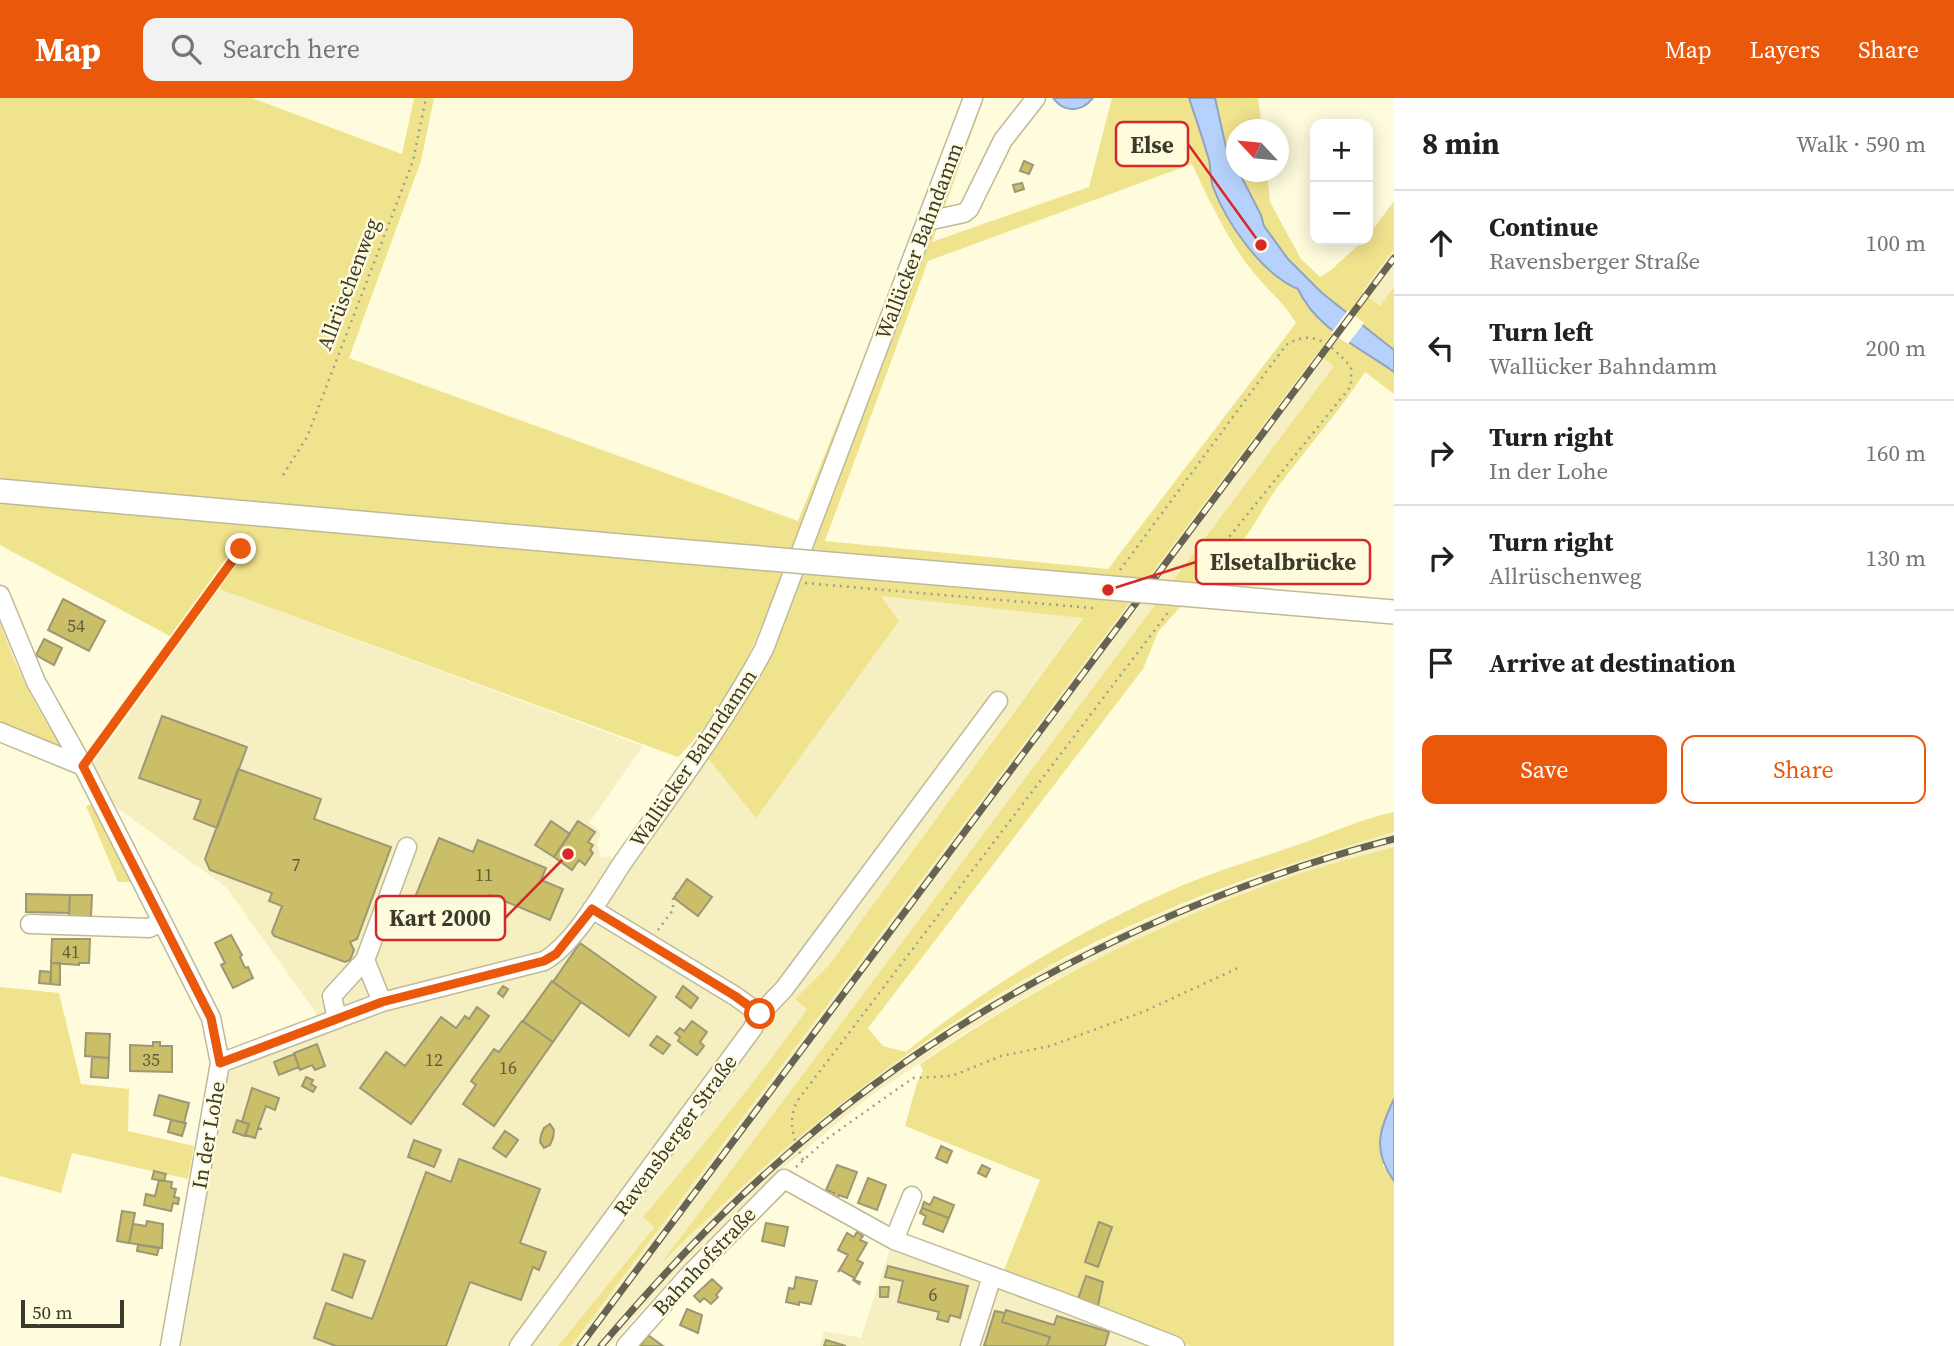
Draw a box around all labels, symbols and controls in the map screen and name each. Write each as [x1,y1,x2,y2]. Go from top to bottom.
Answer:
search box [143,18,633,81]
text: Map [35,27,101,72]
icon: search [167,30,205,68]
text: Search here [223,31,360,67]
text: Map [1665,33,1712,66]
text: Layers [1750,33,1820,66]
text: Share [1858,33,1919,66]
north arrow [1226,119,1289,182]
map controls [1310,119,1373,245]
button: + [1310,119,1373,182]
callout: Else [1116,122,1188,166]
text: 8 min [1422,123,1500,164]
text: Walk · 590 m [1796,128,1926,160]
text: Else [1130,129,1174,161]
street label: Wallücker Bahndamm [868,138,970,344]
button: − [1310,182,1373,245]
text: Continue [1489,209,1598,245]
street label: Allrüschenweg [309,214,387,354]
icon: ahead [1422,224,1460,262]
text: 100 m [1865,227,1926,259]
text: Ravensberger Straße [1489,245,1700,277]
text: Turn left [1489,314,1593,350]
icon: left [1422,329,1460,367]
text: 200 m [1865,332,1926,364]
text: Wallücker Bahndamm [1489,350,1718,382]
text: Turn right [1489,419,1613,455]
icon: right [1422,434,1460,472]
text: 160 m [1865,437,1926,469]
text: In der Lohe [1489,455,1608,487]
text: Turn right [1489,524,1613,560]
route end [225,533,256,564]
icon: right [1422,539,1460,577]
callout: Elsetalbrücke [1196,540,1370,584]
text: 130 m [1865,542,1926,574]
text: Elsetalbrücke [1210,546,1356,578]
text: Allrüschenweg [1489,560,1642,592]
house number: 54 [67,613,85,638]
icon: arrive [1422,644,1460,682]
text: Arrive at destination [1489,645,1736,681]
street label: Wallücker Bahndamm [623,663,763,853]
button: Save [1422,735,1667,804]
button: Share [1681,735,1926,804]
house number: 7 [292,852,301,877]
house number: 11 [475,862,493,887]
callout: Kart 2000 [376,896,505,940]
text: Kart 2000 [389,902,491,934]
house number: 41 [62,939,80,964]
route start [744,998,775,1029]
house number: 35 [142,1047,160,1072]
house number: 12 [425,1047,443,1072]
street label: Ravensberger Straße [607,1048,743,1222]
house number: 16 [499,1055,517,1080]
street label: In der Lohe [184,1079,232,1191]
street label: Bahnhofstraße [646,1200,762,1322]
house number: 6 [929,1282,938,1307]
scale bar [21,1297,124,1329]
text: 50 m [32,1299,73,1325]

